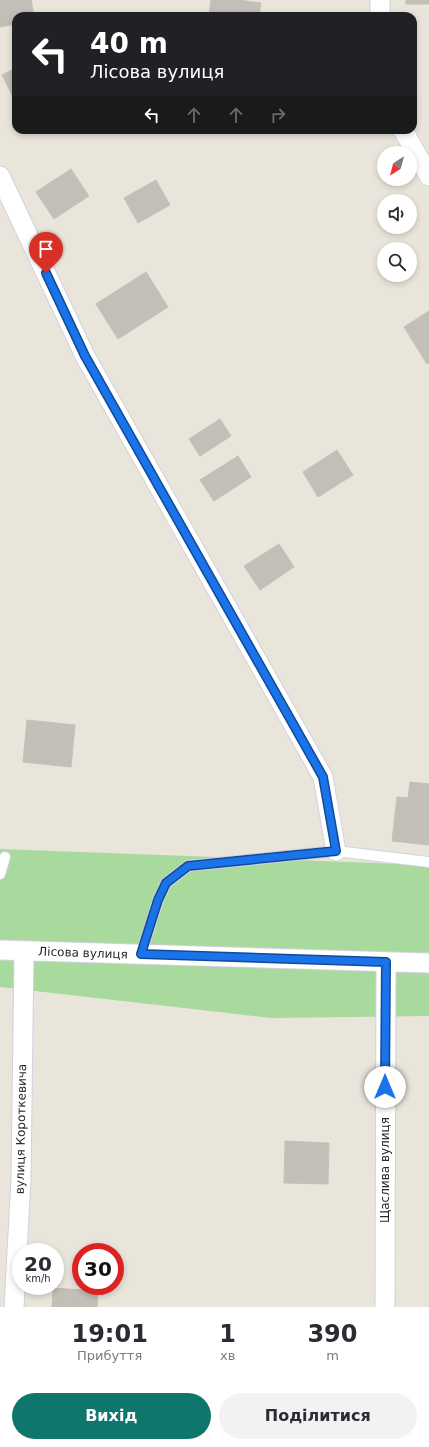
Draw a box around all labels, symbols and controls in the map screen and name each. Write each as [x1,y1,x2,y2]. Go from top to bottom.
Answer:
text: 40 m [90,27,168,60]
icon: left [24,28,76,80]
text: Лісова вулиця [90,61,224,82]
icon: left [141,104,163,126]
icon: ahead [183,104,205,126]
icon: ahead [225,104,247,126]
icon: right [267,104,289,126]
north arrow [377,146,417,186]
map controls [377,146,417,282]
button: sound [377,194,417,234]
pin [29,232,63,273]
icon: arrive [35,238,57,260]
button: search [377,242,417,282]
street label: Лісова вулиця [38,944,128,962]
street label: вулиця Короткевича [13,1064,29,1194]
position arrow [364,1066,406,1108]
street label: Щаслива вулиця [378,1117,392,1223]
speed limit sign: 30 [72,1243,124,1295]
text: 20 [24,1252,52,1276]
text: km/h [25,1273,51,1284]
text: 19:01 [71,1320,148,1348]
text: 1 [219,1320,236,1348]
text: 390 [307,1320,358,1348]
text: Прибуття [77,1348,142,1363]
text: хв [220,1348,235,1363]
text: m [326,1348,339,1363]
button: Вихід [12,1393,211,1439]
button: Поділитися [219,1393,417,1439]

